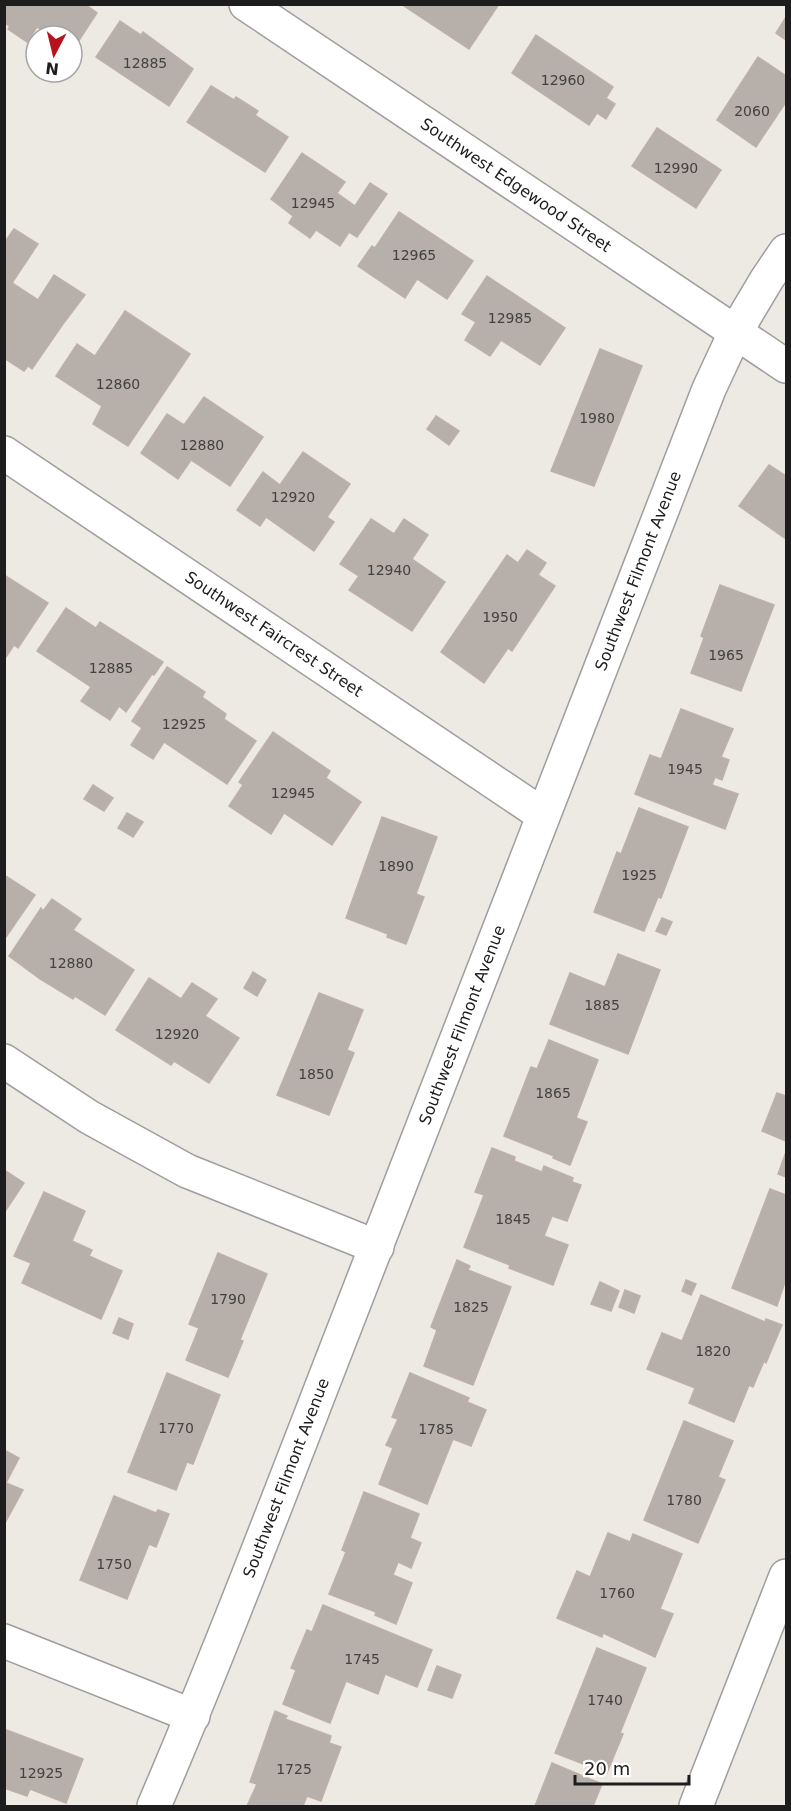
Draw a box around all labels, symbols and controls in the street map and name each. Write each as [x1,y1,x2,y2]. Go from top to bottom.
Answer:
north arrow [24,24,84,84]
house number: 12885 [123,55,167,71]
text: N [44,58,60,79]
house number: 12960 [541,72,585,88]
house number: 2060 [734,103,770,119]
street label: Southwest Edgewood Street [417,114,615,256]
house number: 12990 [654,160,698,176]
house number: 12945 [291,195,335,211]
house number: 12965 [392,247,436,263]
house number: 12985 [488,310,532,326]
house number: 12860 [96,376,140,392]
house number: 1980 [579,410,615,426]
house number: 12880 [180,437,224,453]
street label: Southwest Filmont Avenue [591,468,685,674]
house number: 12920 [271,489,315,505]
house number: 12940 [367,562,411,578]
street label: Southwest Faircrest Street [181,567,367,701]
house number: 1950 [482,609,518,625]
house number: 1965 [708,647,744,663]
house number: 12885 [89,660,133,676]
house number: 12925 [162,716,206,732]
house number: 1945 [667,761,703,777]
house number: 12945 [271,785,315,801]
house number: 1890 [378,858,414,874]
house number: 1925 [621,867,657,883]
street label: Southwest Filmont Avenue [415,922,509,1128]
house number: 12880 [49,955,93,971]
house number: 1885 [584,997,620,1013]
house number: 12920 [155,1026,199,1042]
house number: 1850 [298,1066,334,1082]
house number: 1865 [535,1085,571,1101]
house number: 1845 [495,1211,531,1227]
house number: 1790 [210,1291,246,1307]
house number: 1825 [453,1299,489,1315]
house number: 1820 [695,1343,731,1359]
street label: Southwest Filmont Avenue [239,1375,333,1581]
house number: 1770 [158,1420,194,1436]
house number: 1785 [418,1421,454,1437]
house number: 1780 [666,1492,702,1508]
house number: 1750 [96,1556,132,1572]
house number: 1760 [599,1585,635,1601]
house number: 1745 [344,1651,380,1667]
house number: 1740 [587,1692,623,1708]
scale bar [575,1748,689,1786]
text: 20 m [584,1758,630,1779]
house number: 1725 [276,1761,312,1777]
house number: 12925 [19,1765,63,1781]

